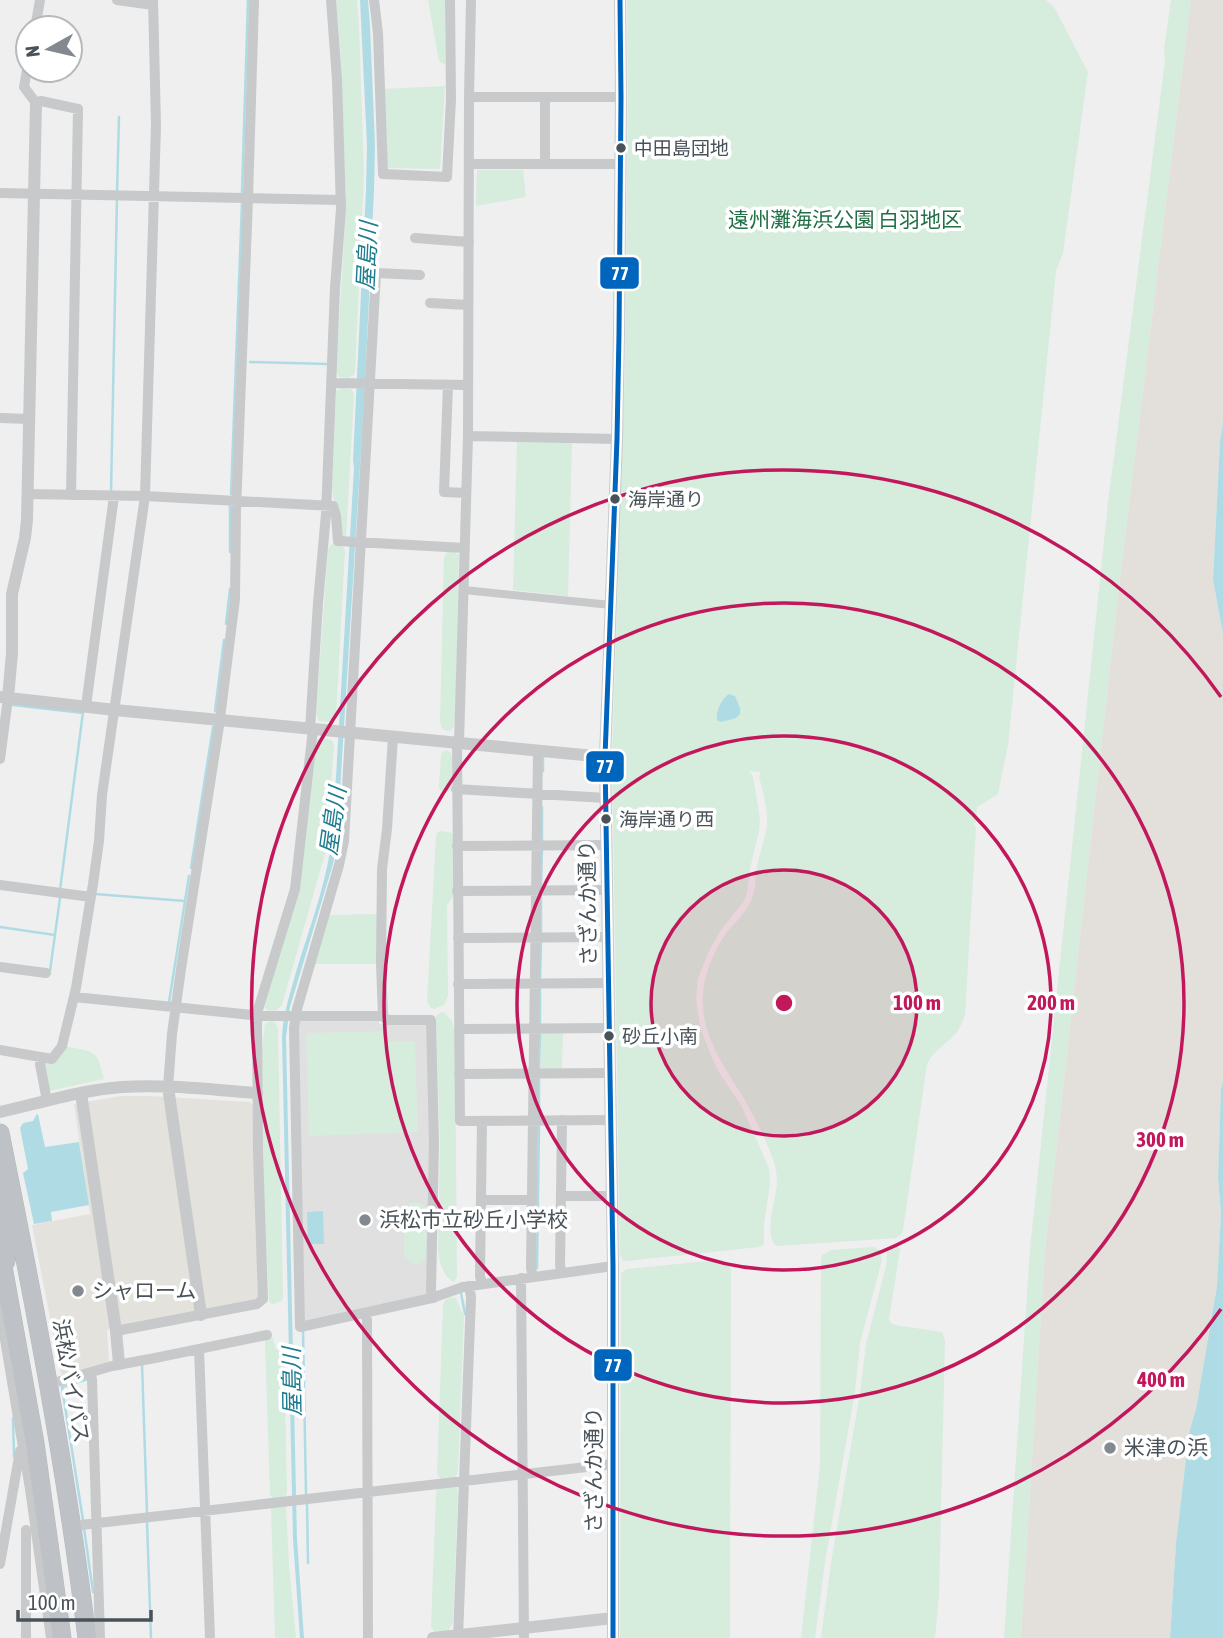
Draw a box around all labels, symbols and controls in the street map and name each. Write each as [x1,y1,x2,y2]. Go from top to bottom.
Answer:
north arrow [14,14,84,84]
text: N [20,44,44,58]
place label: 中田島団地 [634,137,729,159]
marker: 中田島団地 [614,141,628,155]
park label: 遠州灘海浜公園 白羽地区 [728,207,962,231]
water label: 屋島川 [352,218,382,291]
line badge: 77 [599,256,640,290]
text: 77 [611,262,629,284]
place label: 海岸通り [628,488,704,510]
marker: 海岸通り [608,492,622,506]
line badge: 77 [585,750,625,783]
text: 77 [596,755,614,777]
water label: 屋島川 [315,782,351,857]
place label: 海岸通り西 [619,808,714,830]
marker: 海岸通り西 [599,812,613,826]
street label: さざんか通り [574,840,600,966]
text: 100 m [893,990,941,1014]
text: 200 m [1027,990,1075,1014]
centre of rings [772,991,796,1015]
place label: 砂丘小南 [622,1025,698,1047]
marker: 砂丘小南 [602,1029,616,1043]
text: 300 m [1136,1127,1184,1151]
place label: 浜松市立砂丘小学校 [379,1207,568,1231]
marker: 浜松市立砂丘小学校 [357,1212,373,1228]
place label: シャローム [92,1278,196,1302]
marker: シャローム [70,1283,86,1299]
street label: 浜松バイパス [49,1317,95,1445]
water label: 屋島川 [278,1344,306,1417]
line badge: 77 [593,1348,633,1382]
text: 77 [604,1354,622,1376]
text: 400 m [1136,1367,1185,1391]
street label: さざんか通り [581,1407,605,1533]
place label: 米津の浜 [1124,1435,1208,1459]
marker: 米津の浜 [1102,1440,1118,1456]
scale bar [18,1578,150,1622]
text: 100 m [28,1590,76,1614]

